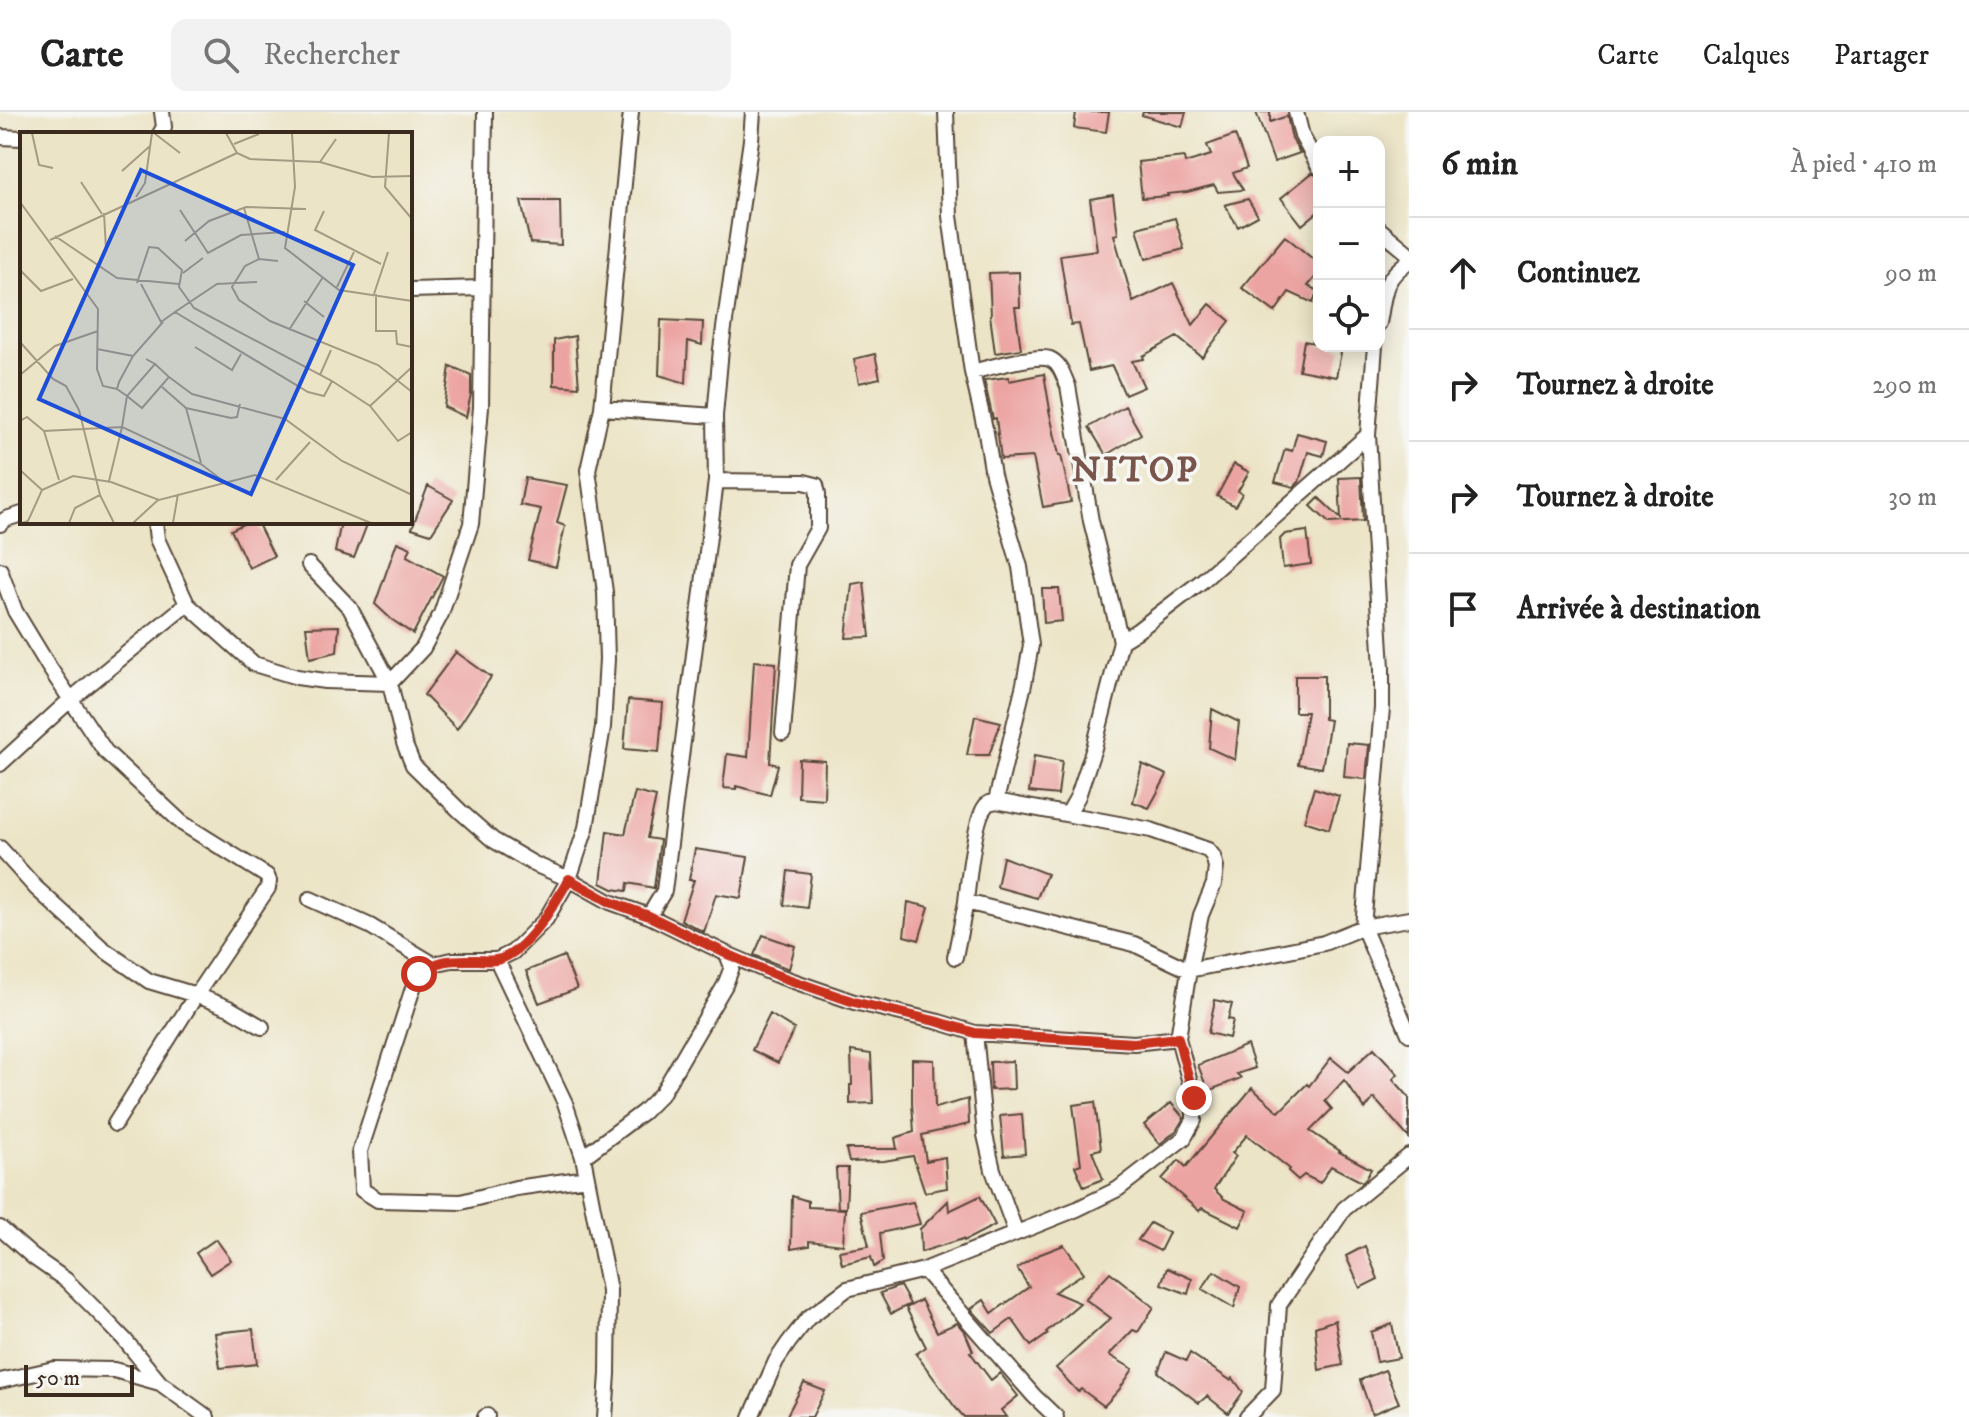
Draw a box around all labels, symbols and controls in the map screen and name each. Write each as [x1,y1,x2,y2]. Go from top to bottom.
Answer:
search box [171,19,731,91]
text: Carte [40,31,123,79]
icon: search [199,33,243,77]
text: Rechercher [263,37,400,74]
text: Carte [1597,38,1659,73]
text: Calques [1703,38,1790,73]
text: Partager [1834,38,1929,73]
inset map [20,132,412,524]
map controls [1313,136,1385,352]
button: + [1313,136,1385,208]
text: 6 min [1441,143,1518,185]
text: À pied · 410 m [1790,148,1937,181]
button: − [1313,208,1385,280]
icon: ahead [1441,251,1485,295]
text: Continuez [1517,255,1640,292]
text: 90 m [1885,257,1937,290]
button: locate [1313,280,1385,352]
icon: right [1441,363,1485,407]
text: Tournez à droite [1517,367,1714,404]
text: 290 m [1872,369,1937,402]
district label: NITOP [1071,448,1199,493]
icon: right [1441,475,1485,519]
text: Tournez à droite [1517,479,1714,516]
text: 30 m [1888,481,1937,514]
icon: arrive [1441,587,1485,631]
text: Arrivée à destination [1517,591,1761,628]
route start [401,956,437,992]
route end [1176,1080,1212,1116]
scale bar [24,1361,134,1397]
text: 50 m [36,1365,80,1392]

